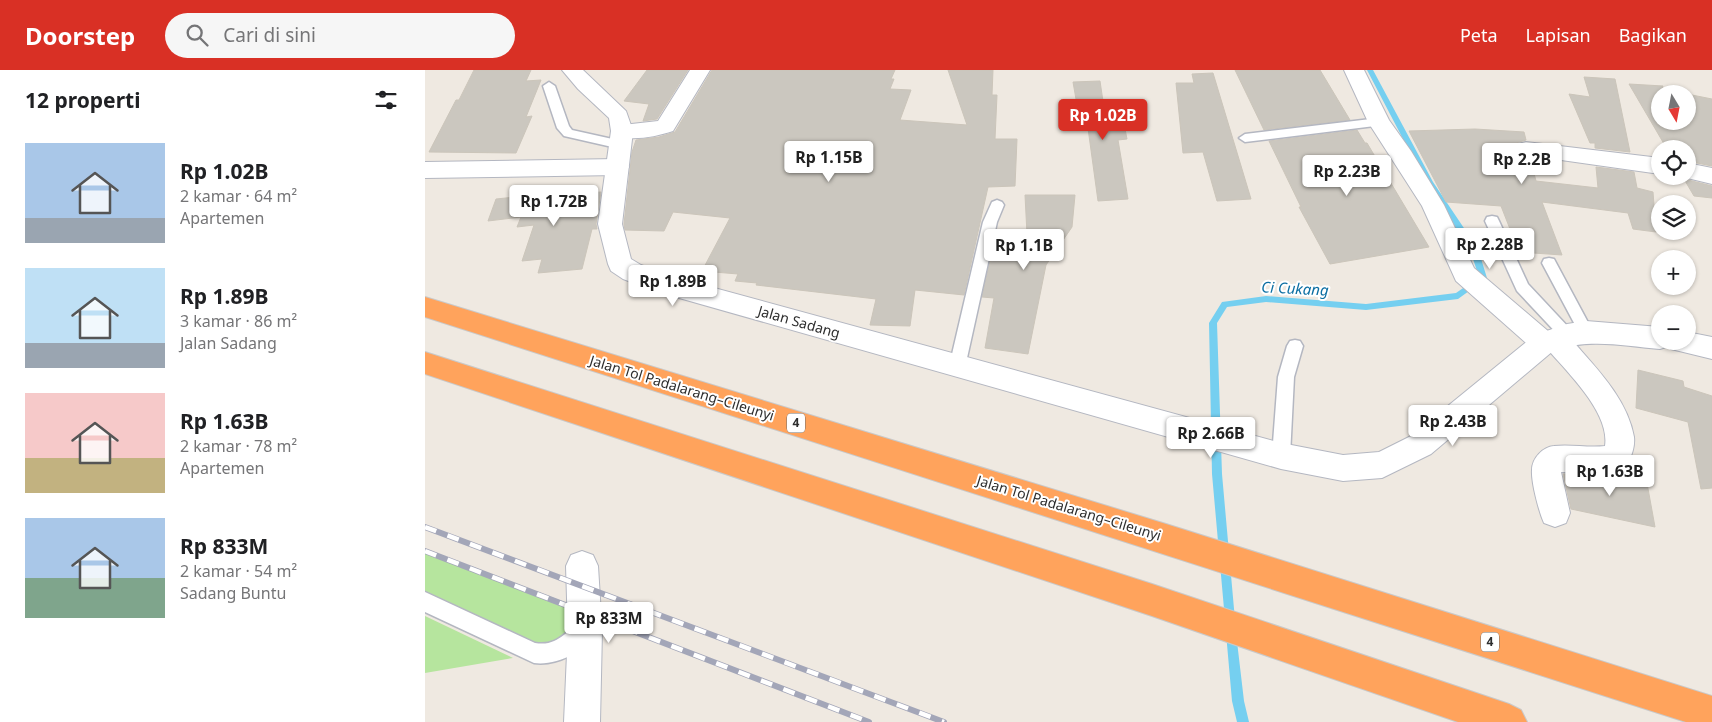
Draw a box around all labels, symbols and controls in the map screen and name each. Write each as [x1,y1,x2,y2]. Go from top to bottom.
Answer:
search box [165,13,515,58]
text: Doorstep [25,19,135,52]
icon: search [183,21,211,49]
text: Cari di sini [223,22,316,48]
text: Peta [1460,23,1498,47]
text: Lapisan [1526,23,1591,47]
text: Bagikan [1619,23,1687,47]
north arrow [1651,85,1696,130]
map controls [1651,85,1696,350]
text: 12 properti [25,86,140,114]
icon: filters [372,86,400,114]
pin: Rp 1.02B [1051,98,1155,141]
text: Rp 1.02B [1069,104,1137,126]
pin: Rp 1.15B [777,140,881,183]
button: locate [1651,140,1696,185]
pin: Rp 2.2B [1476,142,1568,185]
text: Rp 1.15B [795,146,863,168]
text: Rp 2.2B [1493,148,1551,170]
pin: Rp 2.23B [1295,154,1399,197]
text: Rp 1.02B [180,157,268,185]
text: Rp 2.23B [1313,160,1381,182]
icon: home [65,163,125,223]
pin: Rp 1.72B [502,184,606,227]
text: 2 kamar · 64 m² [180,185,297,207]
text: Rp 1.72B [520,190,588,212]
button: layers [1651,195,1696,240]
text: Apartemen [180,207,264,229]
pin: Rp 1.1B [978,228,1070,271]
pin: Rp 2.28B [1438,228,1542,270]
text: Rp 2.28B [1456,233,1524,255]
text: Rp 1.1B [995,234,1053,256]
button: + [1651,250,1696,295]
pin: Rp 1.89B [621,264,725,307]
text: Rp 1.89B [639,270,707,292]
water label: Ci Cukang [1261,276,1330,300]
text: Rp 1.89B [180,282,268,310]
icon: home [65,288,125,348]
street label: Jalan Sadang [754,300,842,342]
button: − [1651,305,1696,350]
text: 3 kamar · 86 m² [180,310,297,332]
text: Jalan Sadang [180,332,277,354]
street label: Jalan Tol Padalarang–Cileunyi [586,350,777,425]
pin: Rp 2.43B [1401,404,1505,447]
text: Rp 1.63B [180,407,268,435]
text: Rp 2.43B [1419,410,1487,432]
icon: home [65,413,125,473]
road number: 4 [787,413,805,432]
pin: Rp 2.66B [1159,416,1263,459]
text: Rp 2.66B [1177,422,1245,444]
text: 2 kamar · 78 m² [180,435,297,457]
pin: Rp 1.63B [1558,454,1662,497]
text: Apartemen [180,457,264,479]
text: Rp 1.63B [1576,460,1644,482]
street label: Jalan Tol Padalarang–Cileunyi [973,470,1164,545]
text: Rp 833M [180,532,268,560]
icon: home [65,538,125,598]
text: 2 kamar · 54 m² [180,560,297,582]
text: Sadang Buntu [180,582,286,604]
pin: Rp 833M [563,602,655,644]
text: Rp 833M [575,607,643,629]
road number: 4 [1481,632,1499,652]

